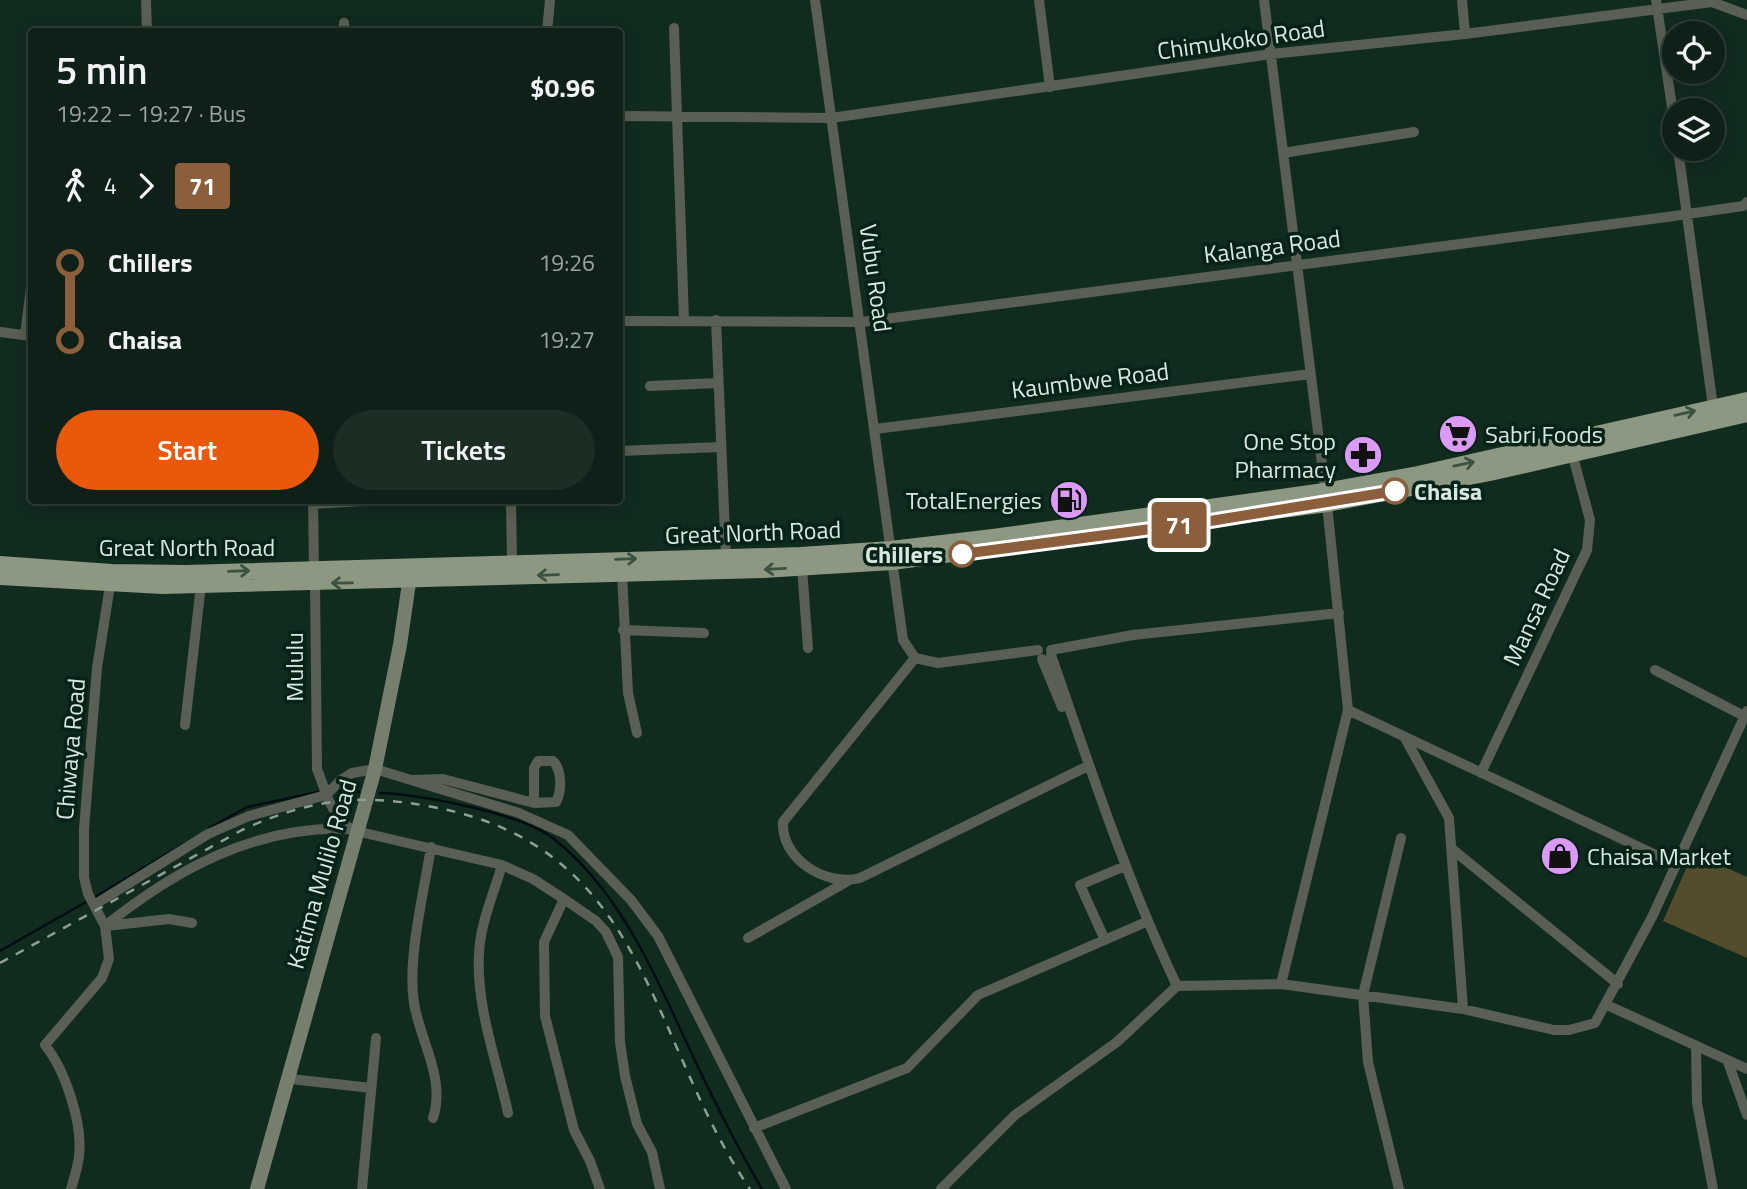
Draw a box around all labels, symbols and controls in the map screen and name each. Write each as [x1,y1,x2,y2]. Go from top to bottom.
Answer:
street label: Chimukoko Road [1155,9,1327,69]
map controls [1662,21,1725,161]
button: locate [1662,21,1725,84]
text: 5 min [56,41,147,99]
text: $0.96 [530,68,595,107]
text: 19:22 – 19:27 · Bus [56,96,246,131]
button: layers [1662,98,1725,161]
icon: walk [56,167,94,205]
icon: forward [127,167,165,205]
text: 4 [104,168,117,203]
text: 71 [189,168,216,204]
street label: Kalanga Road [1201,220,1343,272]
street label: Vubu Road [851,222,901,334]
text: Chillers [108,243,192,282]
text: 19:26 [538,245,595,280]
text: Chaisa [108,320,182,359]
text: 19:27 [538,322,595,357]
street label: Kaumbwe Road [1009,352,1171,408]
one-way arrow [1674,406,1696,419]
button: Start [56,410,319,490]
button: Tickets [333,410,595,490]
supermarket icon: Sabri Foods [1437,413,1479,455]
place label: Sabri Foods [1485,416,1603,452]
place label: One Stop Pharmacy [1234,423,1336,487]
pharmacy icon: One Stop Pharmacy [1342,434,1384,476]
one-way arrow [1452,457,1475,471]
place label: Chaisa [1414,473,1482,509]
marker: Chaisa [1382,478,1408,504]
fuel station icon: TotalEnergies [1048,479,1090,521]
place label: TotalEnergies [906,482,1042,518]
line badge: 71 [1148,502,1210,548]
text: 71 [1166,507,1192,543]
street label: Great North Road [664,511,842,553]
street label: Great North Road [99,529,275,565]
place label: Chillers [865,536,943,572]
marker: Chillers [949,541,975,567]
street label: Mansa Road [1493,543,1579,671]
one-way arrow [614,553,637,566]
one-way arrow [765,563,787,576]
one-way arrow [228,564,251,578]
one-way arrow [537,568,560,582]
one-way arrow [331,576,354,589]
street label: Mululu [276,632,312,702]
street label: Chiwaya Road [46,677,94,821]
street label: Katima Mulilo Road [277,775,365,973]
shop icon: Chaisa Market [1539,835,1581,877]
place label: Chaisa Market [1587,838,1731,874]

